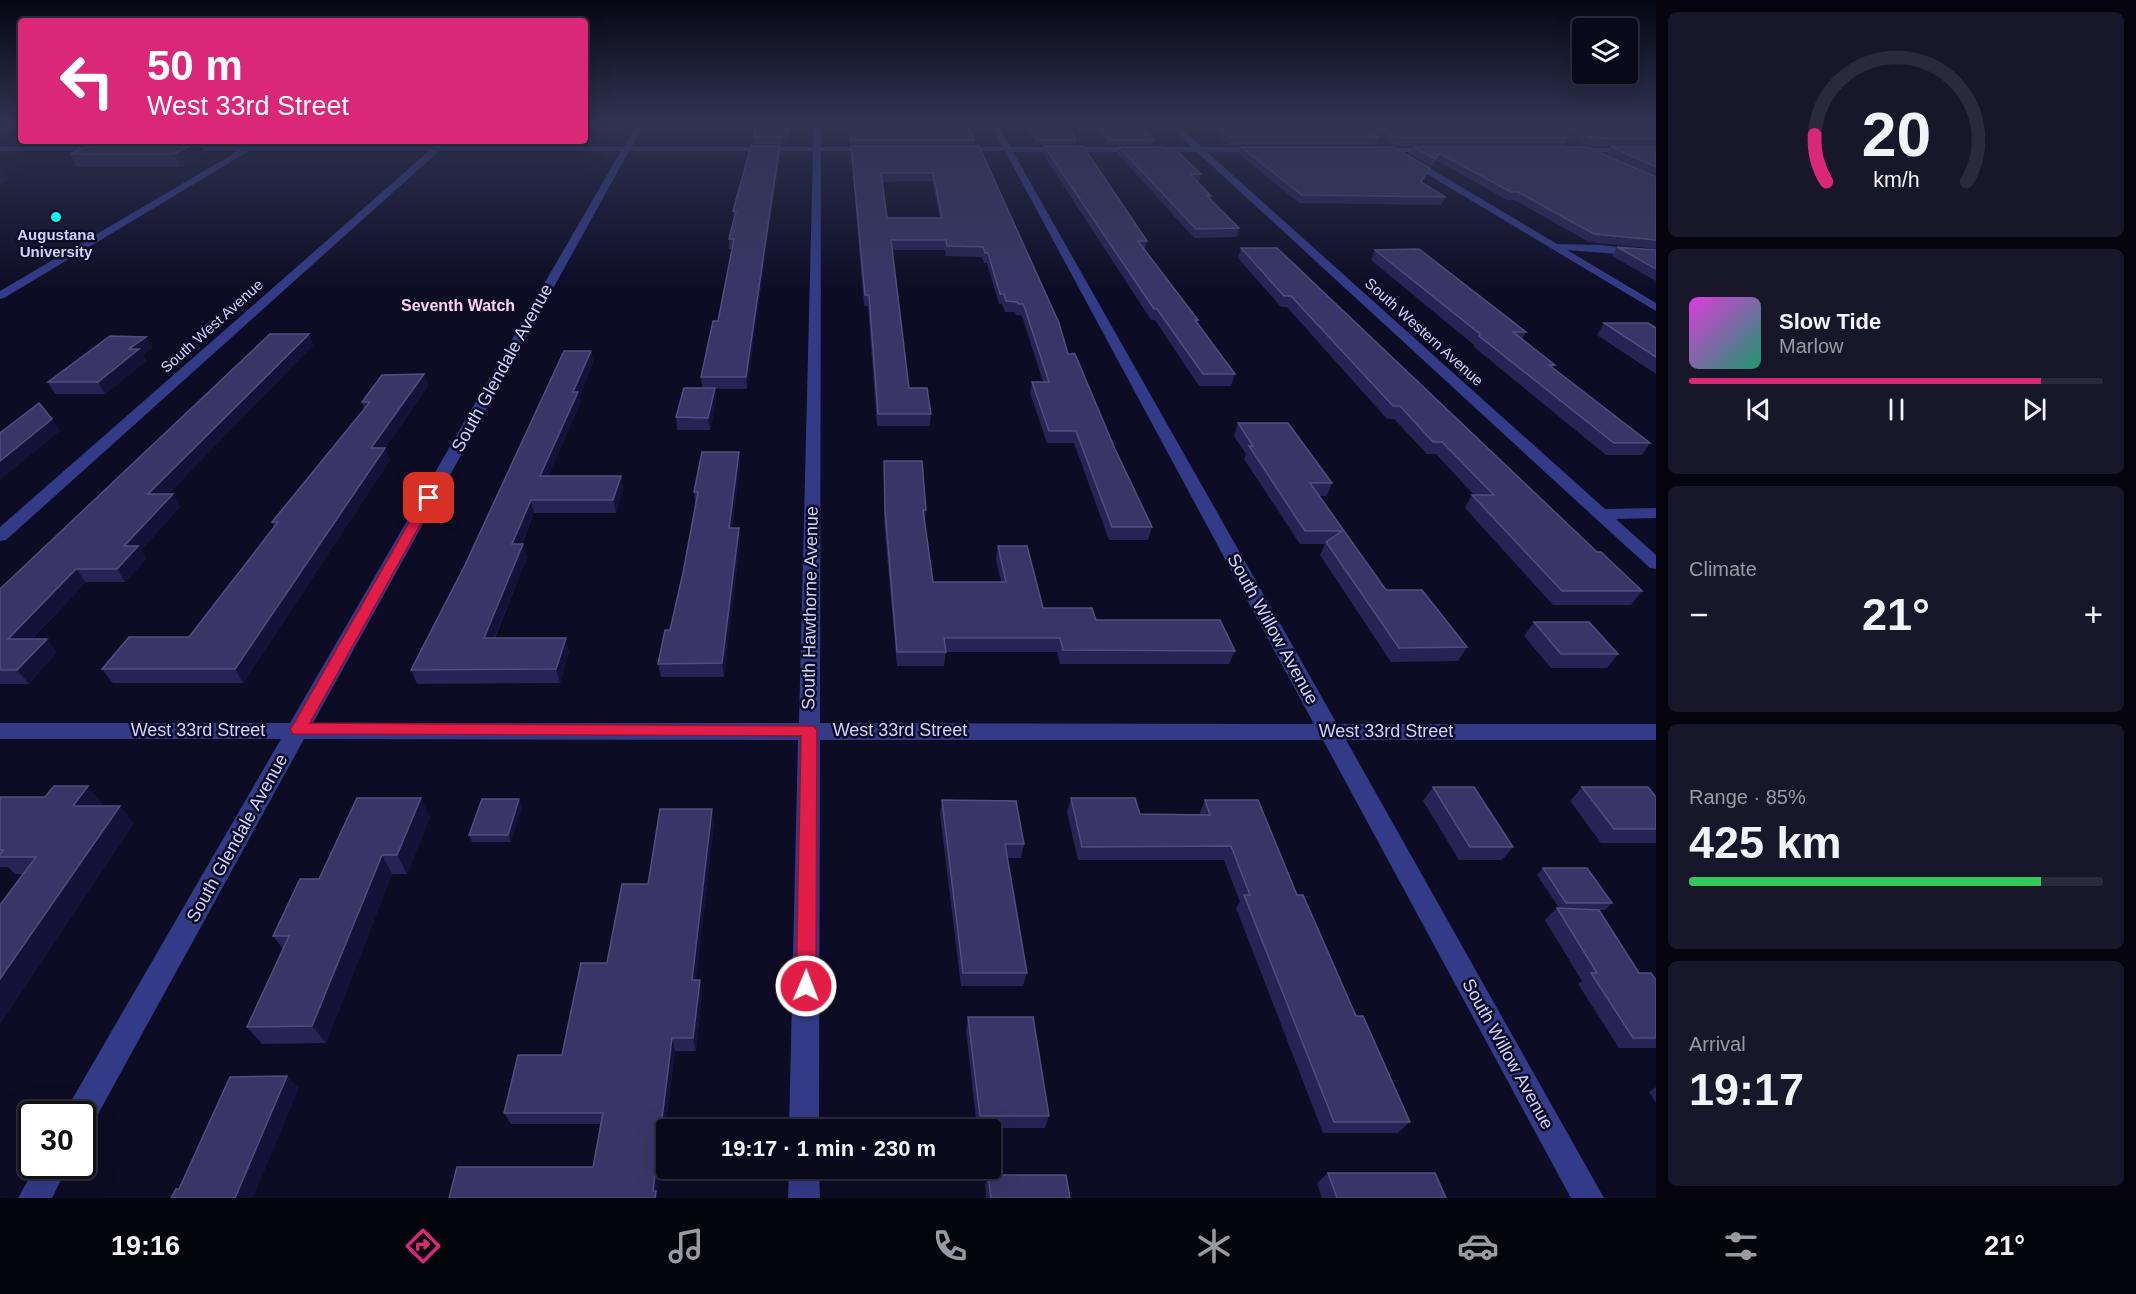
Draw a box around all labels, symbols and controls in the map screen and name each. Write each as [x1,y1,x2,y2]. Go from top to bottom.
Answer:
map controls [1572,18,1638,84]
button: layers [1572,18,1638,84]
icon: left [48,42,126,120]
text: 50 m [147,42,243,89]
text: West 33rd Street [147,91,349,121]
text: 20 [1861,100,1931,169]
text: km/h [1873,168,1919,192]
marker: Augustana University [49,210,63,224]
place label: Augustana University [17,226,95,260]
street label: South Western Avenue [1362,274,1487,389]
street label: South West Avenue [157,275,266,376]
street label: South Glendale Avenue [447,281,557,455]
district label: Seventh Watch [401,297,515,314]
text: Slow Tide [1779,309,1881,334]
text: Marlow [1779,335,1843,357]
icon: previous [1742,393,1775,426]
icon: pause [1880,393,1913,426]
icon: next [2018,393,2051,426]
pin [403,472,454,523]
icon: arrive [412,481,445,514]
street label: South Hawthorne Avenue [798,506,822,710]
street label: South Willow Avenue [1223,550,1323,708]
text: Climate [1689,558,1757,580]
text: 21° [1862,589,1930,640]
text: − [1689,596,1708,633]
text: + [2084,596,2103,633]
street label: West 33rd Street [131,720,265,740]
street label: West 33rd Street [833,720,967,740]
street label: West 33rd Street [1319,721,1453,741]
street label: South Glendale Avenue [182,751,292,925]
text: Range · 85% [1689,786,1806,808]
text: 425 km [1689,817,1842,868]
position arrow [774,954,838,1018]
street label: South Willow Avenue [1458,975,1558,1133]
text: Arrival [1689,1033,1746,1055]
text: 19:17 [1689,1064,1804,1115]
speed limit sign: 30 [18,1101,96,1179]
text: 19:17 · 1 min · 230 m [721,1136,936,1161]
icon: directions [402,1225,444,1267]
icon: music [665,1225,707,1267]
icon: phone [929,1225,971,1267]
icon: climate [1193,1225,1235,1267]
icon: car [1457,1225,1499,1267]
icon: filters [1720,1225,1762,1267]
text: 19:16 [111,1231,180,1261]
text: 21° [1984,1231,2025,1261]

